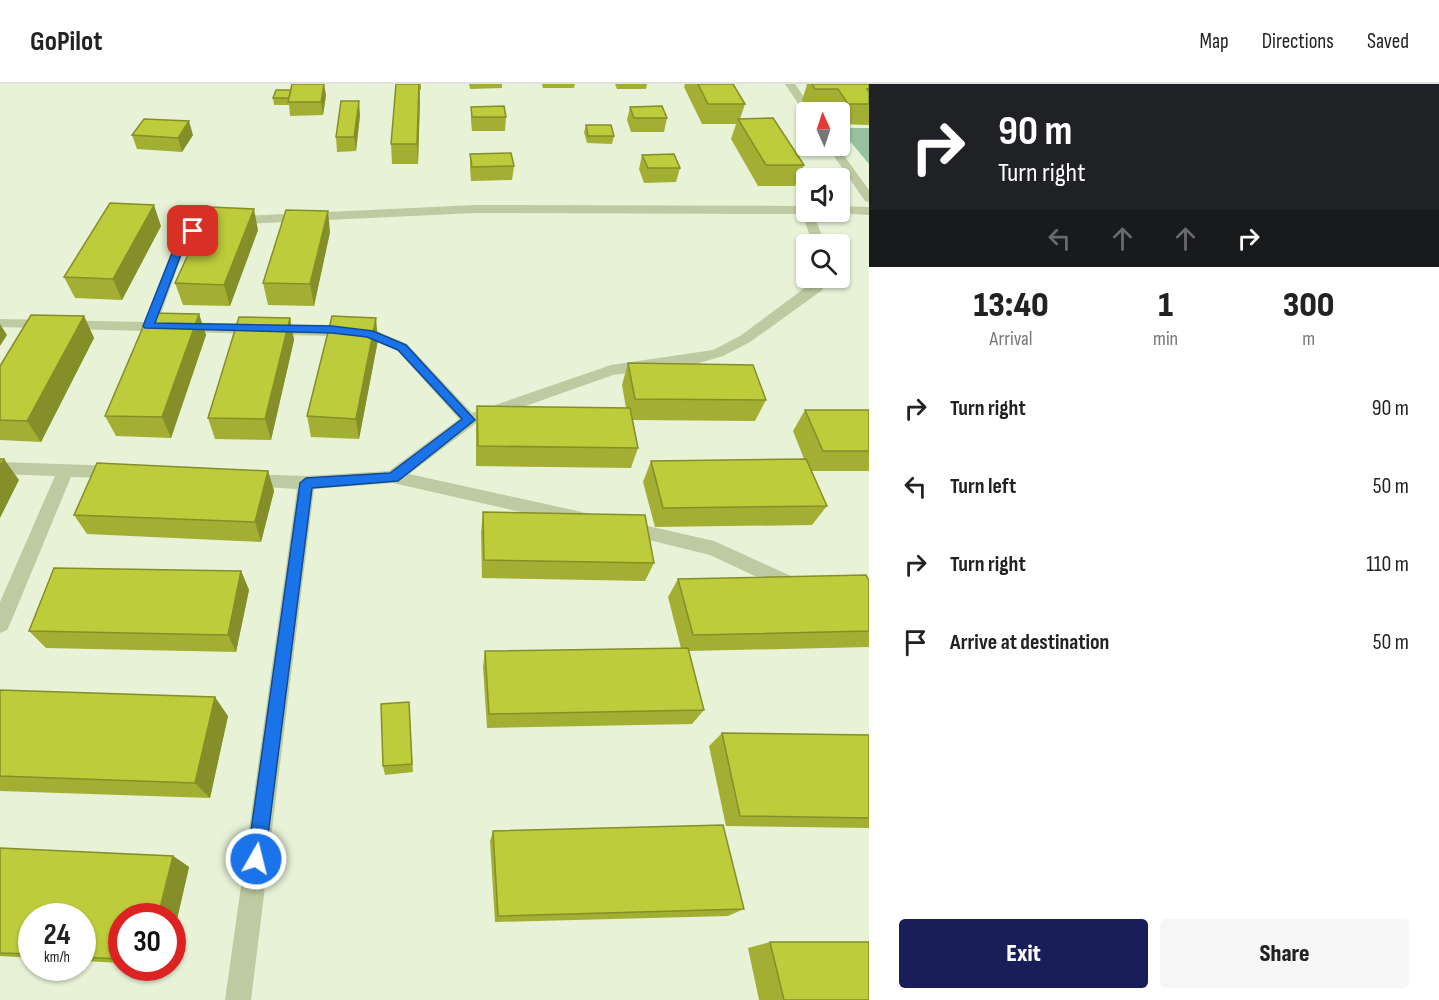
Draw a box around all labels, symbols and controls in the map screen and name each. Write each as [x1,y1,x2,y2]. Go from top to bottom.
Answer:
text: GoPilot [30,25,102,58]
text: Map [1199,29,1229,54]
text: Directions [1262,29,1334,54]
text: Saved [1367,29,1409,54]
north arrow [796,102,850,156]
map controls [796,102,850,288]
text: 90 m [998,106,1072,157]
icon: right [899,108,977,186]
text: Turn right [998,157,1085,189]
button: sound [796,168,850,222]
pin [167,205,218,256]
icon: arrive [176,214,209,247]
icon: left [1043,222,1076,255]
icon: ahead [1106,222,1139,255]
icon: ahead [1169,222,1202,255]
icon: right [1232,222,1265,255]
button: search [796,234,850,288]
text: 13:40 [973,284,1049,327]
text: 1 [1158,284,1173,327]
text: 300 [1283,284,1335,327]
text: Arrival [990,327,1033,351]
text: min [1153,327,1178,351]
text: m [1302,327,1315,351]
icon: right [899,392,932,425]
text: Turn right [950,395,1026,422]
text: 90 m [1372,395,1409,422]
icon: left [899,470,932,503]
text: Turn left [950,473,1016,500]
text: 50 m [1373,473,1409,500]
icon: right [899,548,932,581]
text: Turn right [950,551,1026,578]
text: 110 m [1366,551,1409,578]
icon: arrive [899,626,932,659]
text: Arrive at destination [950,629,1109,656]
text: 50 m [1373,629,1409,656]
position arrow [224,827,288,891]
speed limit sign: 30 [108,903,186,981]
text: 24 [44,917,70,953]
button: Exit [899,919,1148,988]
button: Share [1160,919,1409,988]
text: km/h [44,948,70,967]

